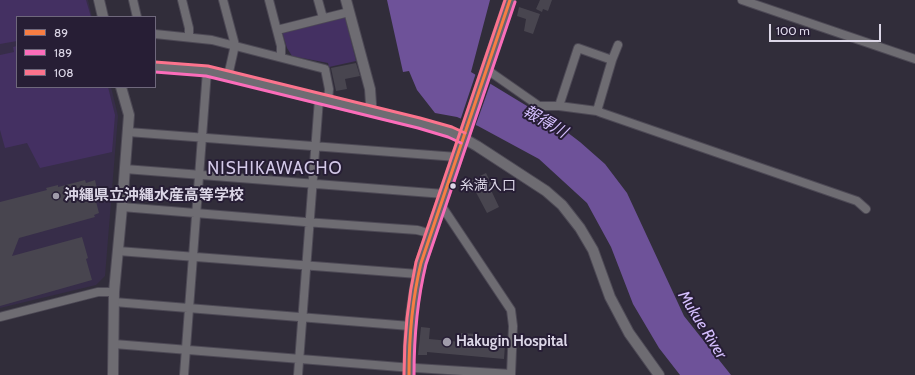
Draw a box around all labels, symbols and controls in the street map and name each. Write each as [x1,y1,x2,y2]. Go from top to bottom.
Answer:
legend [16,16,156,88]
scale bar [771,16,883,42]
text: 100 m [776,23,810,38]
text: 89 [54,25,68,40]
text: 189 [54,45,72,60]
text: 108 [54,65,74,80]
water label: 報得川 [519,102,571,142]
district label: NISHIKAWACHO [207,159,343,179]
place label: 糸満入口 [460,178,516,194]
marker: 糸満入口 [448,181,458,191]
place label: 沖縄県立沖縄水産高等学校 [64,187,244,205]
marker: 沖縄県立沖縄水産高等学校 [51,191,61,201]
water label: Mukue River [674,287,730,363]
place label: Hakugin Hospital [456,333,567,351]
marker: Hakugin Hospital [441,336,453,348]

